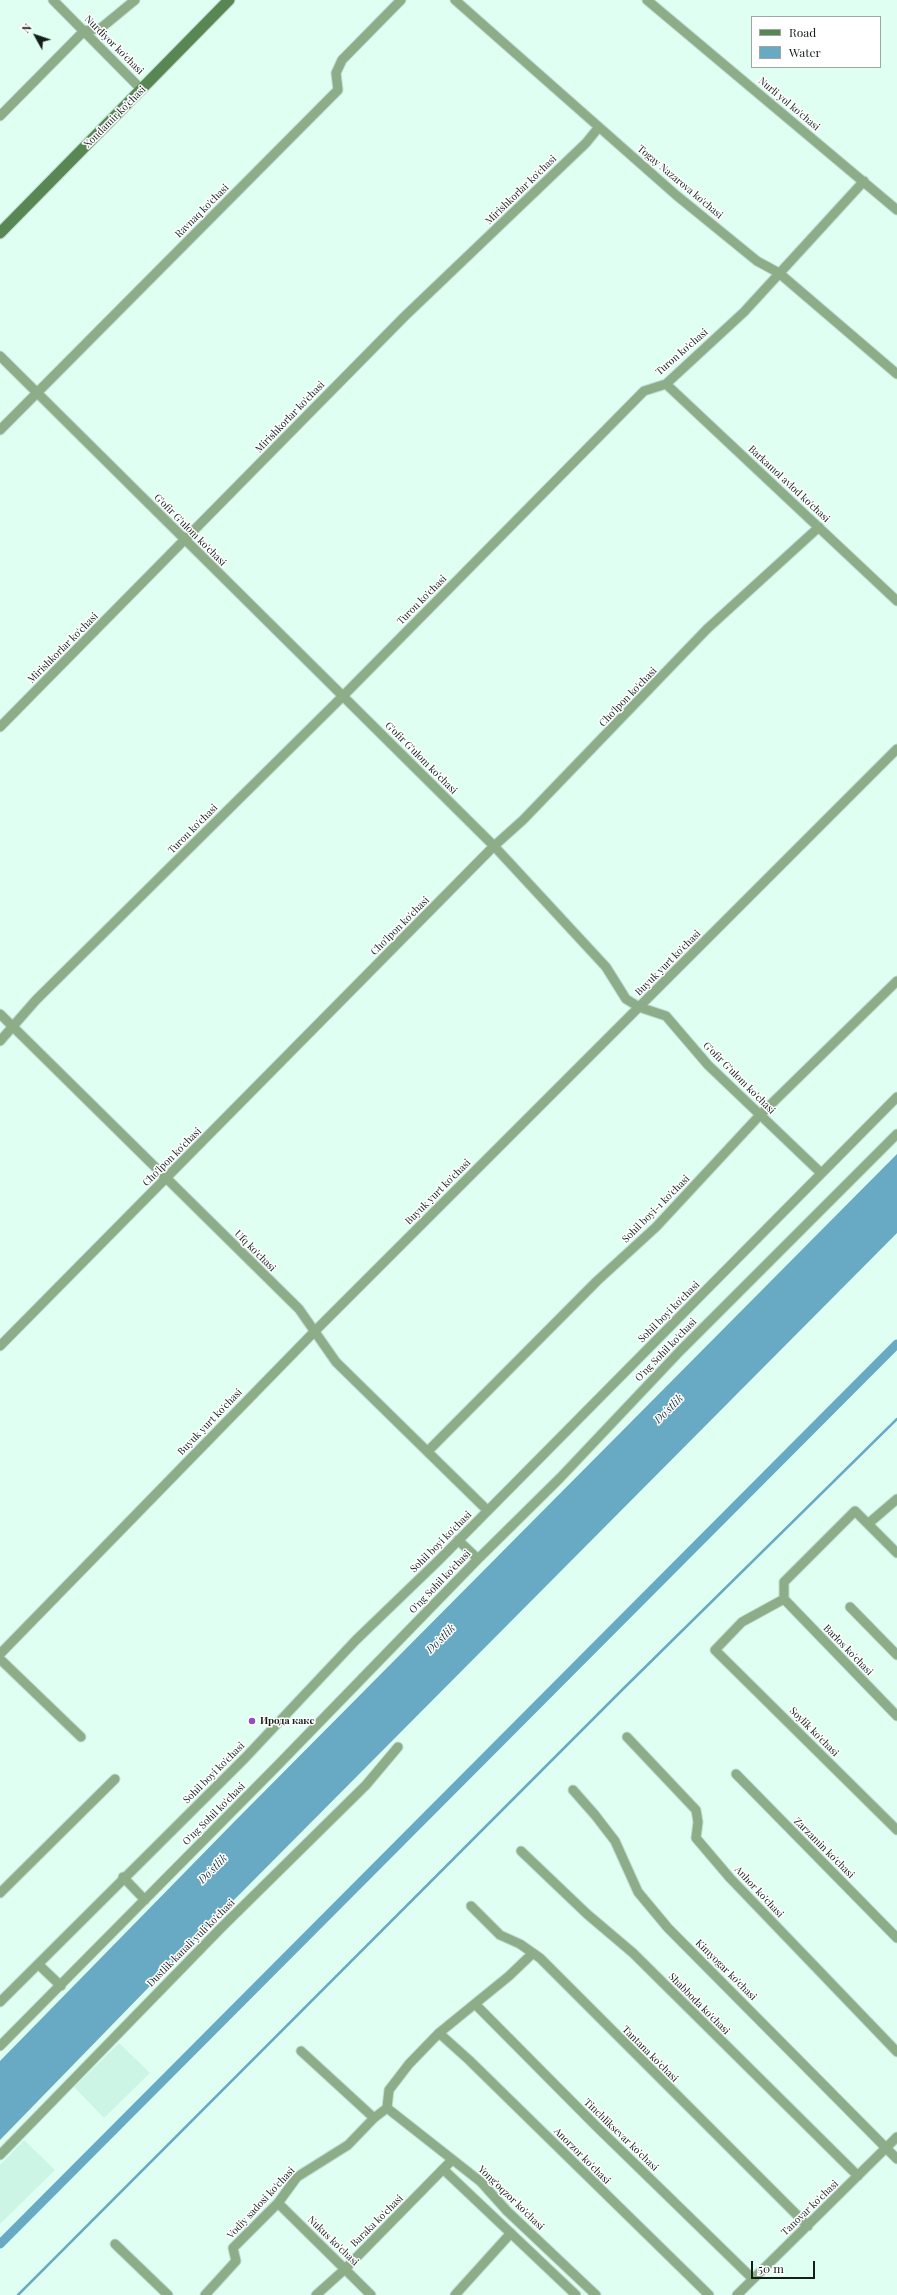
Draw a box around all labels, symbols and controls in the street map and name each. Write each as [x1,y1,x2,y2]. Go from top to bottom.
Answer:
street label: Nurdiyor ko'chasi [82,13,146,77]
north arrow [16,16,56,56]
legend [751,16,881,68]
text: N [18,20,35,36]
text: Road [789,24,816,40]
text: Water [789,44,821,60]
street label: Nurli yol ko'chasi [756,75,822,133]
street label: Xondamir ko'chasi [82,84,148,150]
street label: Togay Nazarova ko'chasi [635,143,725,221]
street label: Mirishkorlar ko'chasi [483,153,559,227]
street label: Ravnaq ko'chasi [173,182,231,240]
street label: Turon ko'chasi [654,326,710,378]
street label: Mirishkorlar ko'chasi [253,379,327,455]
street label: Barkamol avlod ko'chasi [746,443,832,525]
street label: G'ofir G'ulom ko'chasi [151,491,229,569]
street label: Turon ko'chasi [395,573,449,627]
street label: Mirishkorlar ko'chasi [25,610,101,686]
street label: Cho'lpon ko'chasi [597,665,659,729]
street label: G'ofir G'ulom ko'chasi [382,719,460,797]
street label: Turon ko'chasi [166,802,220,856]
street label: Cho'lpon ko'chasi [368,894,432,958]
street label: Buyuk yurt ko'chasi [633,928,703,998]
street label: G'ofir G'ulom ko'chasi [700,1039,778,1117]
street label: Cho'lpon ko'chasi [140,1125,204,1189]
street label: Buyuk yurt ko'chasi [403,1157,473,1227]
street label: Sohil boyi-1 ko'chasi [620,1173,692,1245]
street label: Ufq ko'chasi [232,1228,278,1274]
street label: Sohil boyi ko'chasi [636,1279,702,1345]
street label: O'ng Sohil ko'chasi [633,1316,699,1384]
street label: Buyuk yurt ko'chasi [175,1386,245,1458]
water label: Do'stlik [652,1392,686,1426]
street label: Sohil boyi ko'chasi [408,1509,474,1575]
street label: O'ng Sohil ko'chasi [407,1548,473,1616]
water label: Do'stlik [424,1622,458,1656]
street label: Barlos ko'chasi [821,1622,875,1678]
street label: Soylik ko'chasi [787,1705,841,1759]
place label: Ирода каке [260,1715,314,1727]
marker: Ирода каке [247,1716,257,1726]
street label: Sohil boyi ko'chasi [181,1740,247,1806]
street label: O'ng Sohil ko'chasi [180,1780,248,1848]
street label: Zarzamin ko'chasi [791,1815,857,1881]
water label: Do'stlik [196,1852,230,1886]
street label: Anhor ko'chasi [732,1864,786,1920]
street label: Dustlik kanali yuli ko'chasi [145,1897,237,1989]
street label: Kimyogar ko'chasi [693,1937,759,2003]
street label: Shabboda ko'chasi [666,1971,732,2037]
street label: Tantana ko'chasi [619,2023,681,2085]
street label: Tinchliksevar ko'chasi [581,2096,661,2174]
street label: Anorzor ko'chasi [551,2125,613,2187]
street label: Yong'oqzor ko'chasi [475,2163,547,2233]
street label: Vodiy sadosi ko'chasi [225,2165,297,2241]
street label: Tanovar ko'chasi [779,2178,841,2238]
street label: Baraka ko'chasi [348,2192,406,2250]
street label: Nukus ko'chasi [305,2214,361,2268]
scale bar [753,2253,817,2279]
text: 50 m [758,2260,784,2276]

